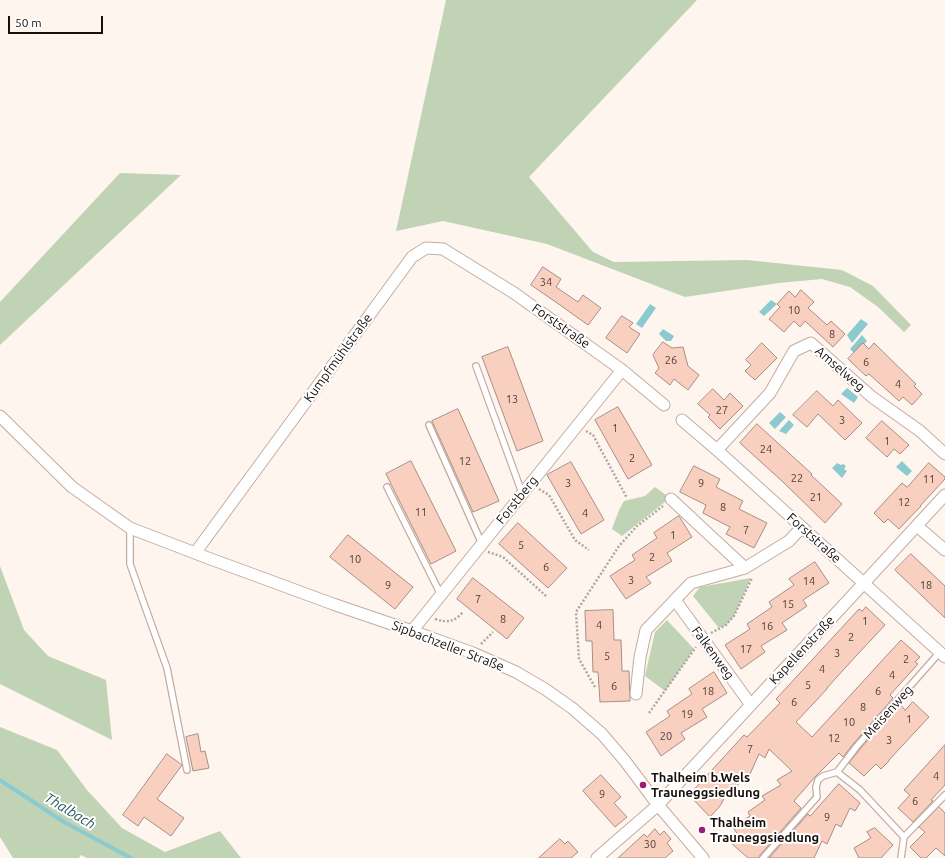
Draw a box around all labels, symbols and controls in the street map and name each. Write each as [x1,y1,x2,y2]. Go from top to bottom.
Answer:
scale bar [10,8,105,34]
text: 50 m [15,16,42,29]
house number: 34 [540,275,552,289]
street label: Forststraße [529,300,593,352]
house number: 10 [788,303,800,317]
street label: Kumpfmühlstraße [301,311,375,405]
house number: 8 [829,327,835,341]
street label: Amselweg [812,343,868,395]
house number: 26 [665,353,677,367]
house number: 6 [863,355,869,369]
house number: 4 [895,377,901,391]
house number: 13 [506,392,518,406]
house number: 27 [716,403,728,417]
house number: 3 [839,413,845,427]
house number: 1 [612,421,618,435]
house number: 1 [884,434,890,448]
house number: 24 [760,442,772,456]
house number: 2 [629,451,635,465]
house number: 12 [459,454,471,468]
house number: 22 [791,471,803,485]
house number: 11 [923,472,935,486]
street label: Forstberg [493,473,541,527]
house number: 3 [565,476,571,490]
house number: 9 [698,476,704,490]
house number: 21 [810,490,822,504]
house number: 12 [898,495,910,509]
house number: 8 [720,500,726,514]
house number: 11 [415,505,427,519]
house number: 4 [582,506,588,520]
street label: Forststraße [784,510,844,566]
house number: 7 [743,523,749,537]
house number: 1 [670,528,676,542]
house number: 5 [518,538,524,552]
house number: 2 [649,550,655,564]
house number: 10 [349,552,361,566]
house number: 6 [543,560,549,574]
house number: 3 [628,573,634,587]
house number: 14 [803,574,815,588]
house number: 9 [385,578,391,592]
house number: 18 [920,578,932,592]
house number: 7 [475,592,481,606]
house number: 15 [782,597,794,611]
house number: 8 [500,612,506,626]
street label: Kapellenstraße [766,612,838,688]
house number: 1 [862,614,868,628]
street label: Sipbachzeller Straße [390,617,506,675]
house number: 4 [596,618,602,632]
house number: 16 [761,619,773,633]
street label: Falkenweg [688,623,738,683]
house number: 2 [848,630,854,644]
house number: 17 [740,642,752,656]
house number: 3 [834,646,840,660]
house number: 5 [604,649,610,663]
house number: 2 [903,652,909,666]
house number: 4 [819,662,825,676]
house number: 4 [889,668,895,682]
house number: 5 [805,678,811,692]
house number: 6 [611,679,617,693]
street label: Meisenweg [860,682,916,742]
house number: 18 [702,684,714,698]
house number: 6 [875,684,881,698]
house number: 6 [791,695,797,709]
house number: 8 [860,700,866,714]
house number: 19 [681,707,693,721]
house number: 1 [906,712,912,726]
house number: 10 [843,715,855,729]
house number: 20 [660,729,672,743]
house number: 12 [828,731,840,745]
house number: 3 [886,733,892,747]
house number: 7 [747,742,753,756]
house number: 4 [933,769,939,783]
place label: Thalheim b.Wels Trauneggsiedlung [651,770,760,801]
marker: Thalheim b.Wels Trauneggsiedlung [638,780,648,790]
house number: 9 [599,787,605,801]
water label: Thalbach [42,789,98,833]
house number: 6 [912,794,918,808]
house number: 9 [824,810,830,824]
place label: Thalheim Trauneggsiedlung [710,815,819,846]
marker: Thalheim Trauneggsiedlung [697,825,707,835]
house number: 30 [644,837,656,851]

